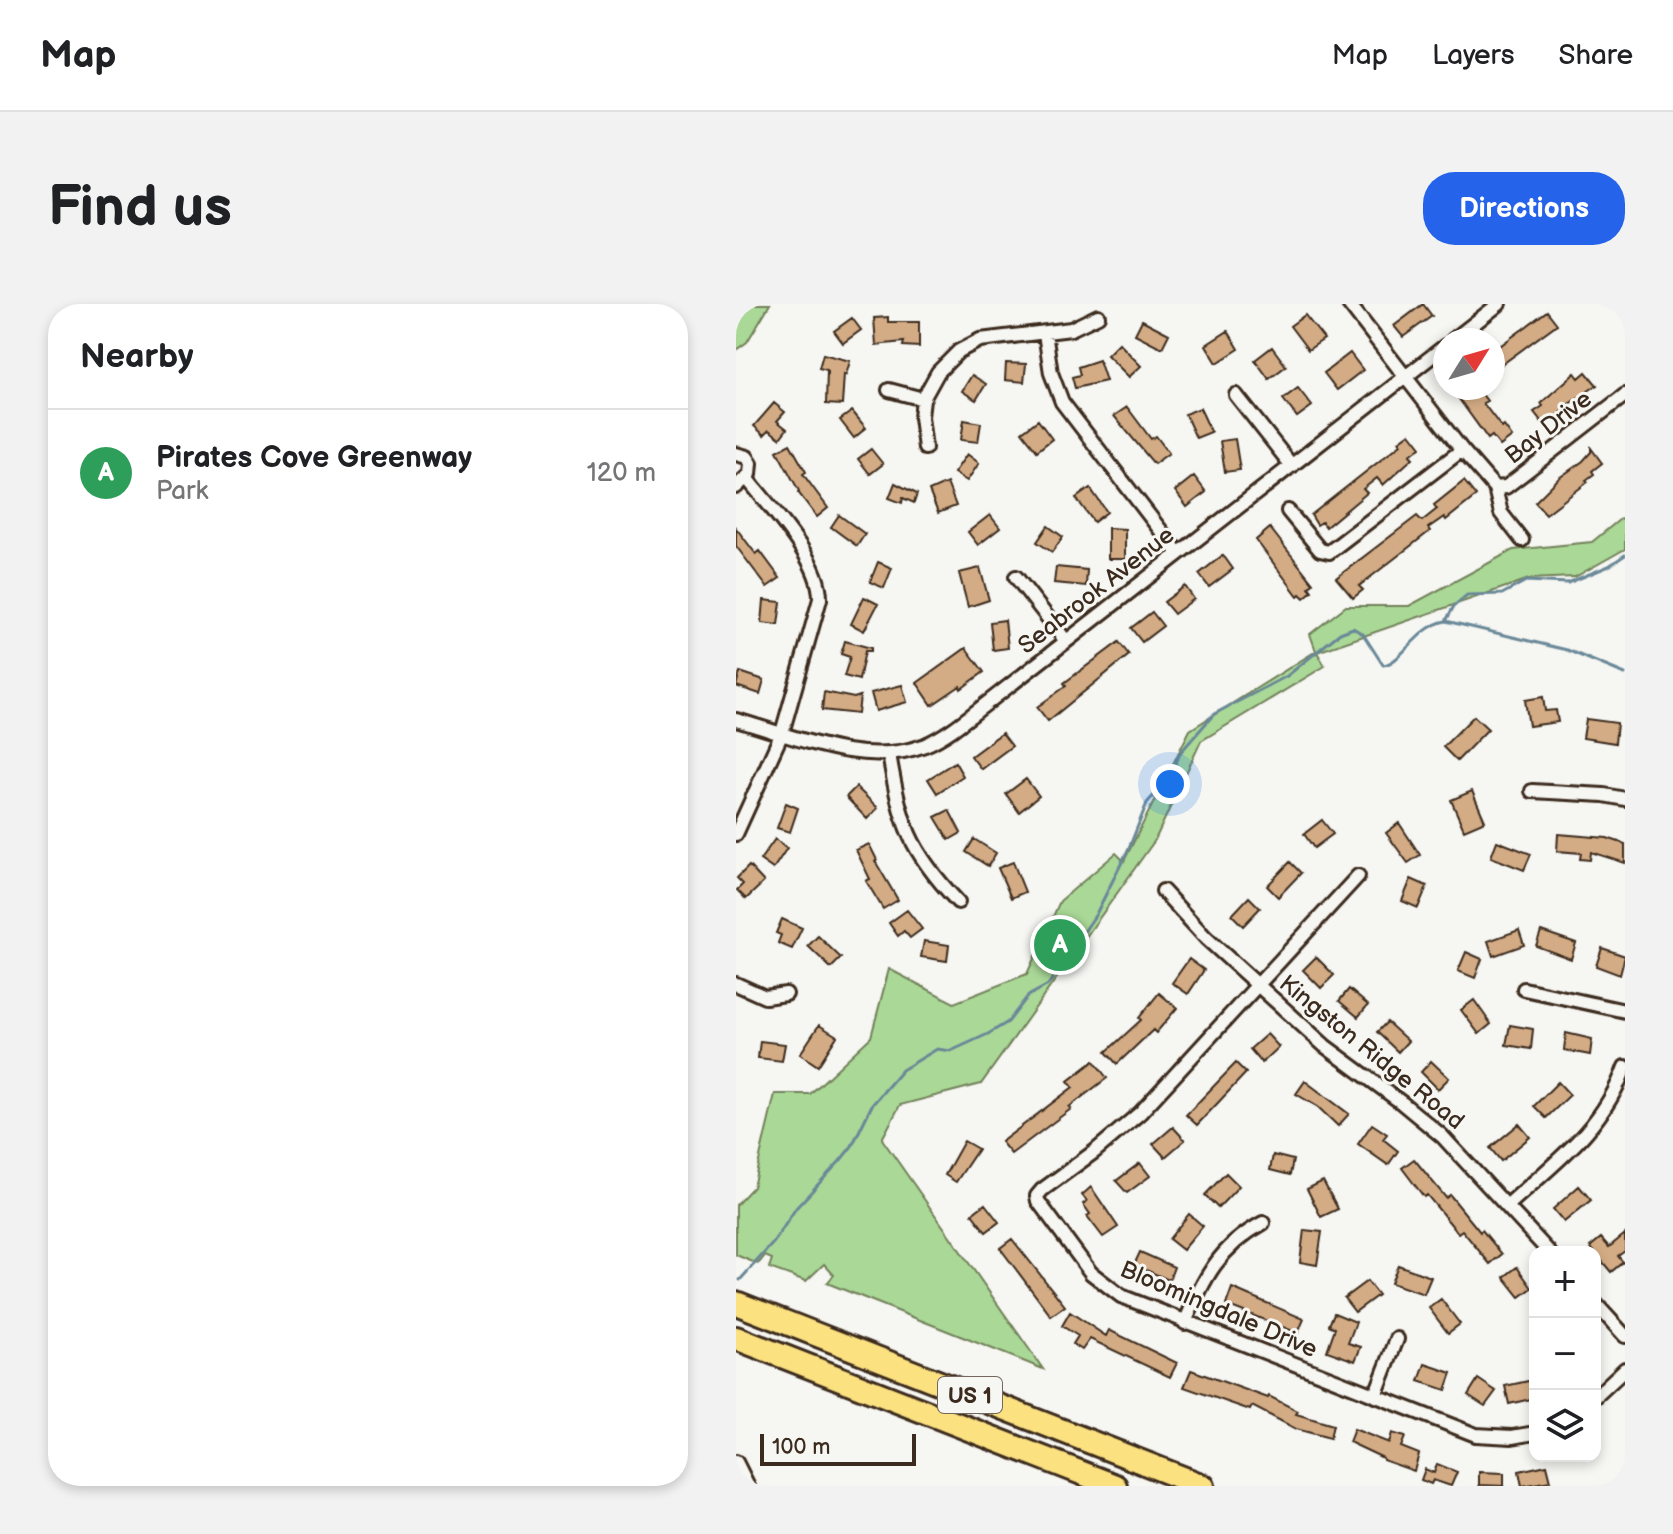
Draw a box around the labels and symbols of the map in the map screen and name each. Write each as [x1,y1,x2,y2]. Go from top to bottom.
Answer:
north arrow [1433,328,1505,400]
street label: Bay Drive [1499,385,1598,470]
street label: Seabrook Avenue [1012,520,1180,660]
your location [1150,764,1190,804]
pin: A [1034,915,1086,975]
street label: Kingston Ridge Road [1273,969,1470,1136]
street label: Bloomingdale Drive [1116,1255,1322,1364]
road number: US 1 [938,1377,1002,1413]
scale bar [760,1430,916,1466]

